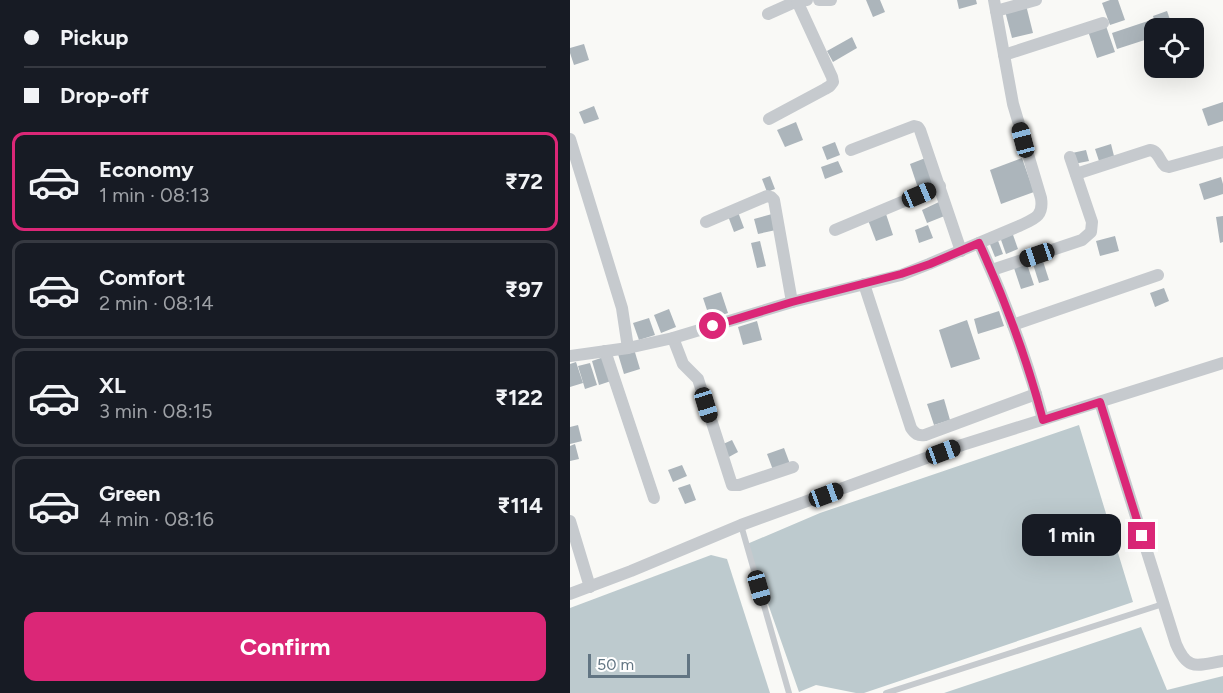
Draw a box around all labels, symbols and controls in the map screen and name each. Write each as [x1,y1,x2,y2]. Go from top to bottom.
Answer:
map controls [1144,18,1204,78]
button: locate [1144,18,1204,78]
text: Pickup [60,24,129,51]
text: Drop-off [60,82,149,109]
car [1010,120,1036,160]
icon: car [27,155,81,209]
text: Economy [99,156,194,183]
text: ₹72 [505,168,543,195]
car [899,180,939,210]
text: 1 min · 08:13 [99,183,209,207]
car [1017,241,1057,269]
icon: car [27,263,81,317]
text: Comfort [99,264,185,291]
text: ₹97 [505,276,543,303]
text: 2 min · 08:14 [99,291,214,315]
route start [699,312,726,339]
icon: car [27,371,81,425]
text: XL [99,372,126,399]
text: ₹122 [495,384,543,411]
car [692,385,720,425]
text: 3 min · 08:15 [99,399,213,423]
car [923,437,963,467]
icon: car [27,479,81,533]
text: Green [99,480,161,507]
car [806,480,846,510]
text: ₹114 [497,492,543,519]
text: 4 min · 08:16 [99,507,214,531]
callout: 1 min [1022,515,1121,557]
route end [1128,522,1155,549]
text: 1 min [1048,523,1095,547]
car [745,568,773,608]
button: Confirm [24,612,546,681]
scale bar [588,651,690,678]
text: 50 m [597,655,634,674]

